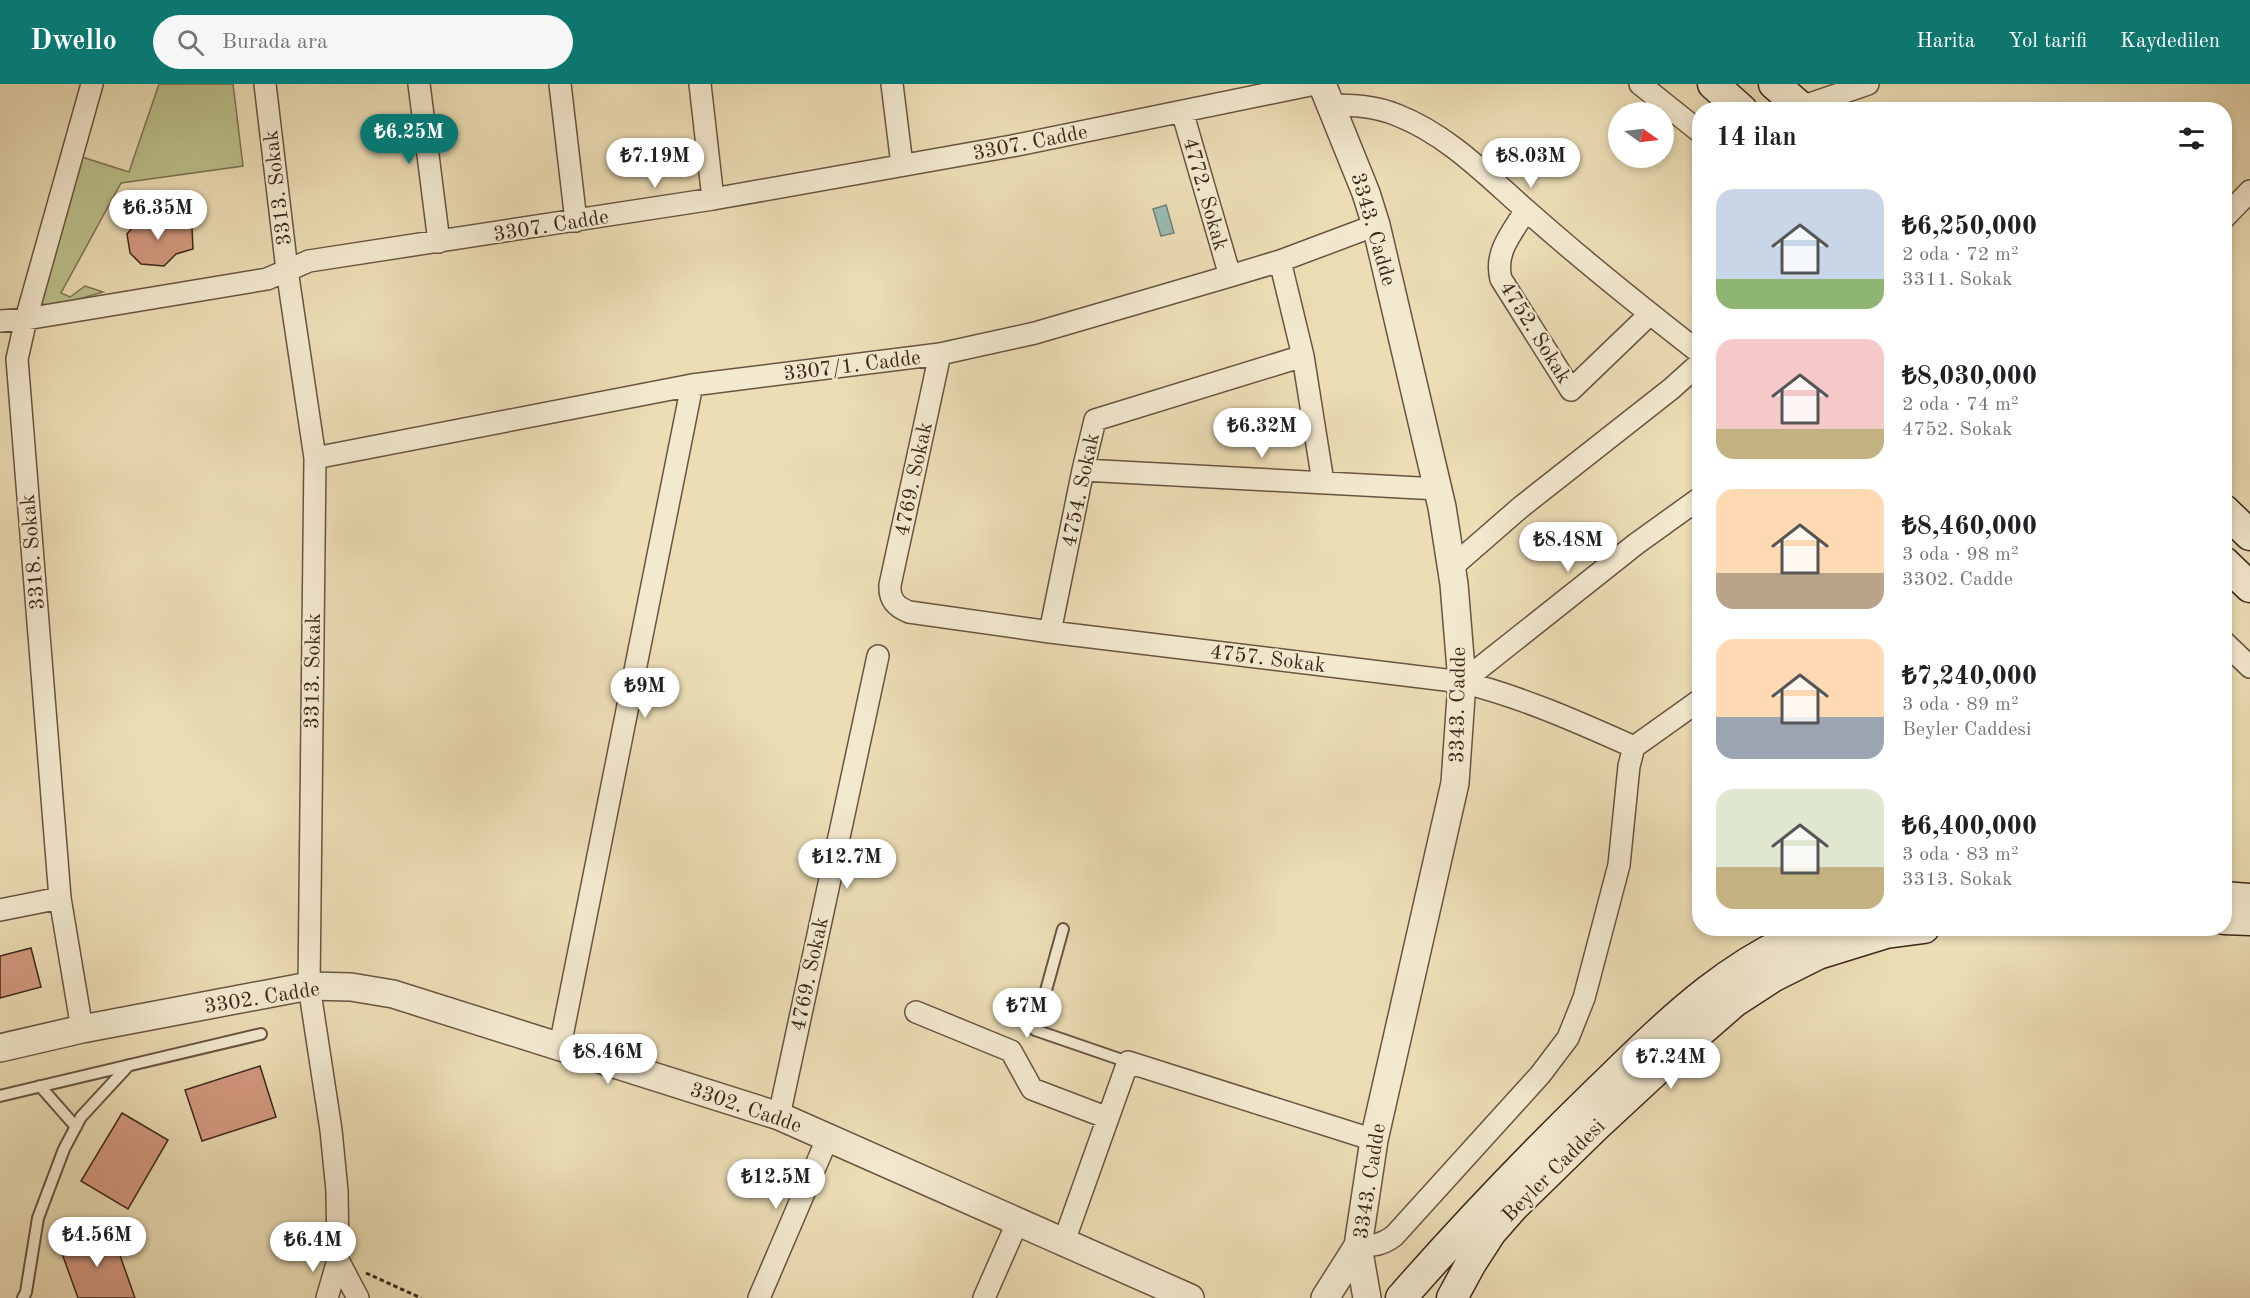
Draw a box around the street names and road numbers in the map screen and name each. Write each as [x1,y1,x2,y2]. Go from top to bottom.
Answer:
street label: 3307. Cadde [971,122,1089,165]
street label: 3313. Sokak [261,129,296,247]
street label: 4772. Sokak [1178,136,1231,253]
street label: 3343. Cadde [1346,171,1399,288]
street label: 3307. Cadde [492,207,610,246]
street label: 4752. Sokak [1495,278,1574,388]
street label: 3307/1. Cadde [782,348,922,385]
street label: 4769. Sokak [892,420,937,538]
street label: 4754. Sokak [1059,431,1104,549]
street label: 3318. Sokak [18,493,49,611]
street label: 3313. Sokak [302,613,325,729]
street label: 4757. Sokak [1209,642,1327,677]
street label: 3343. Cadde [1447,647,1470,763]
street label: 4769. Sokak [788,915,833,1033]
street label: 3302. Cadde [203,979,321,1018]
street label: 3302. Cadde [687,1080,804,1137]
street label: Beyler Caddesi [1499,1116,1610,1227]
street label: 3343. Cadde [1351,1122,1390,1240]

